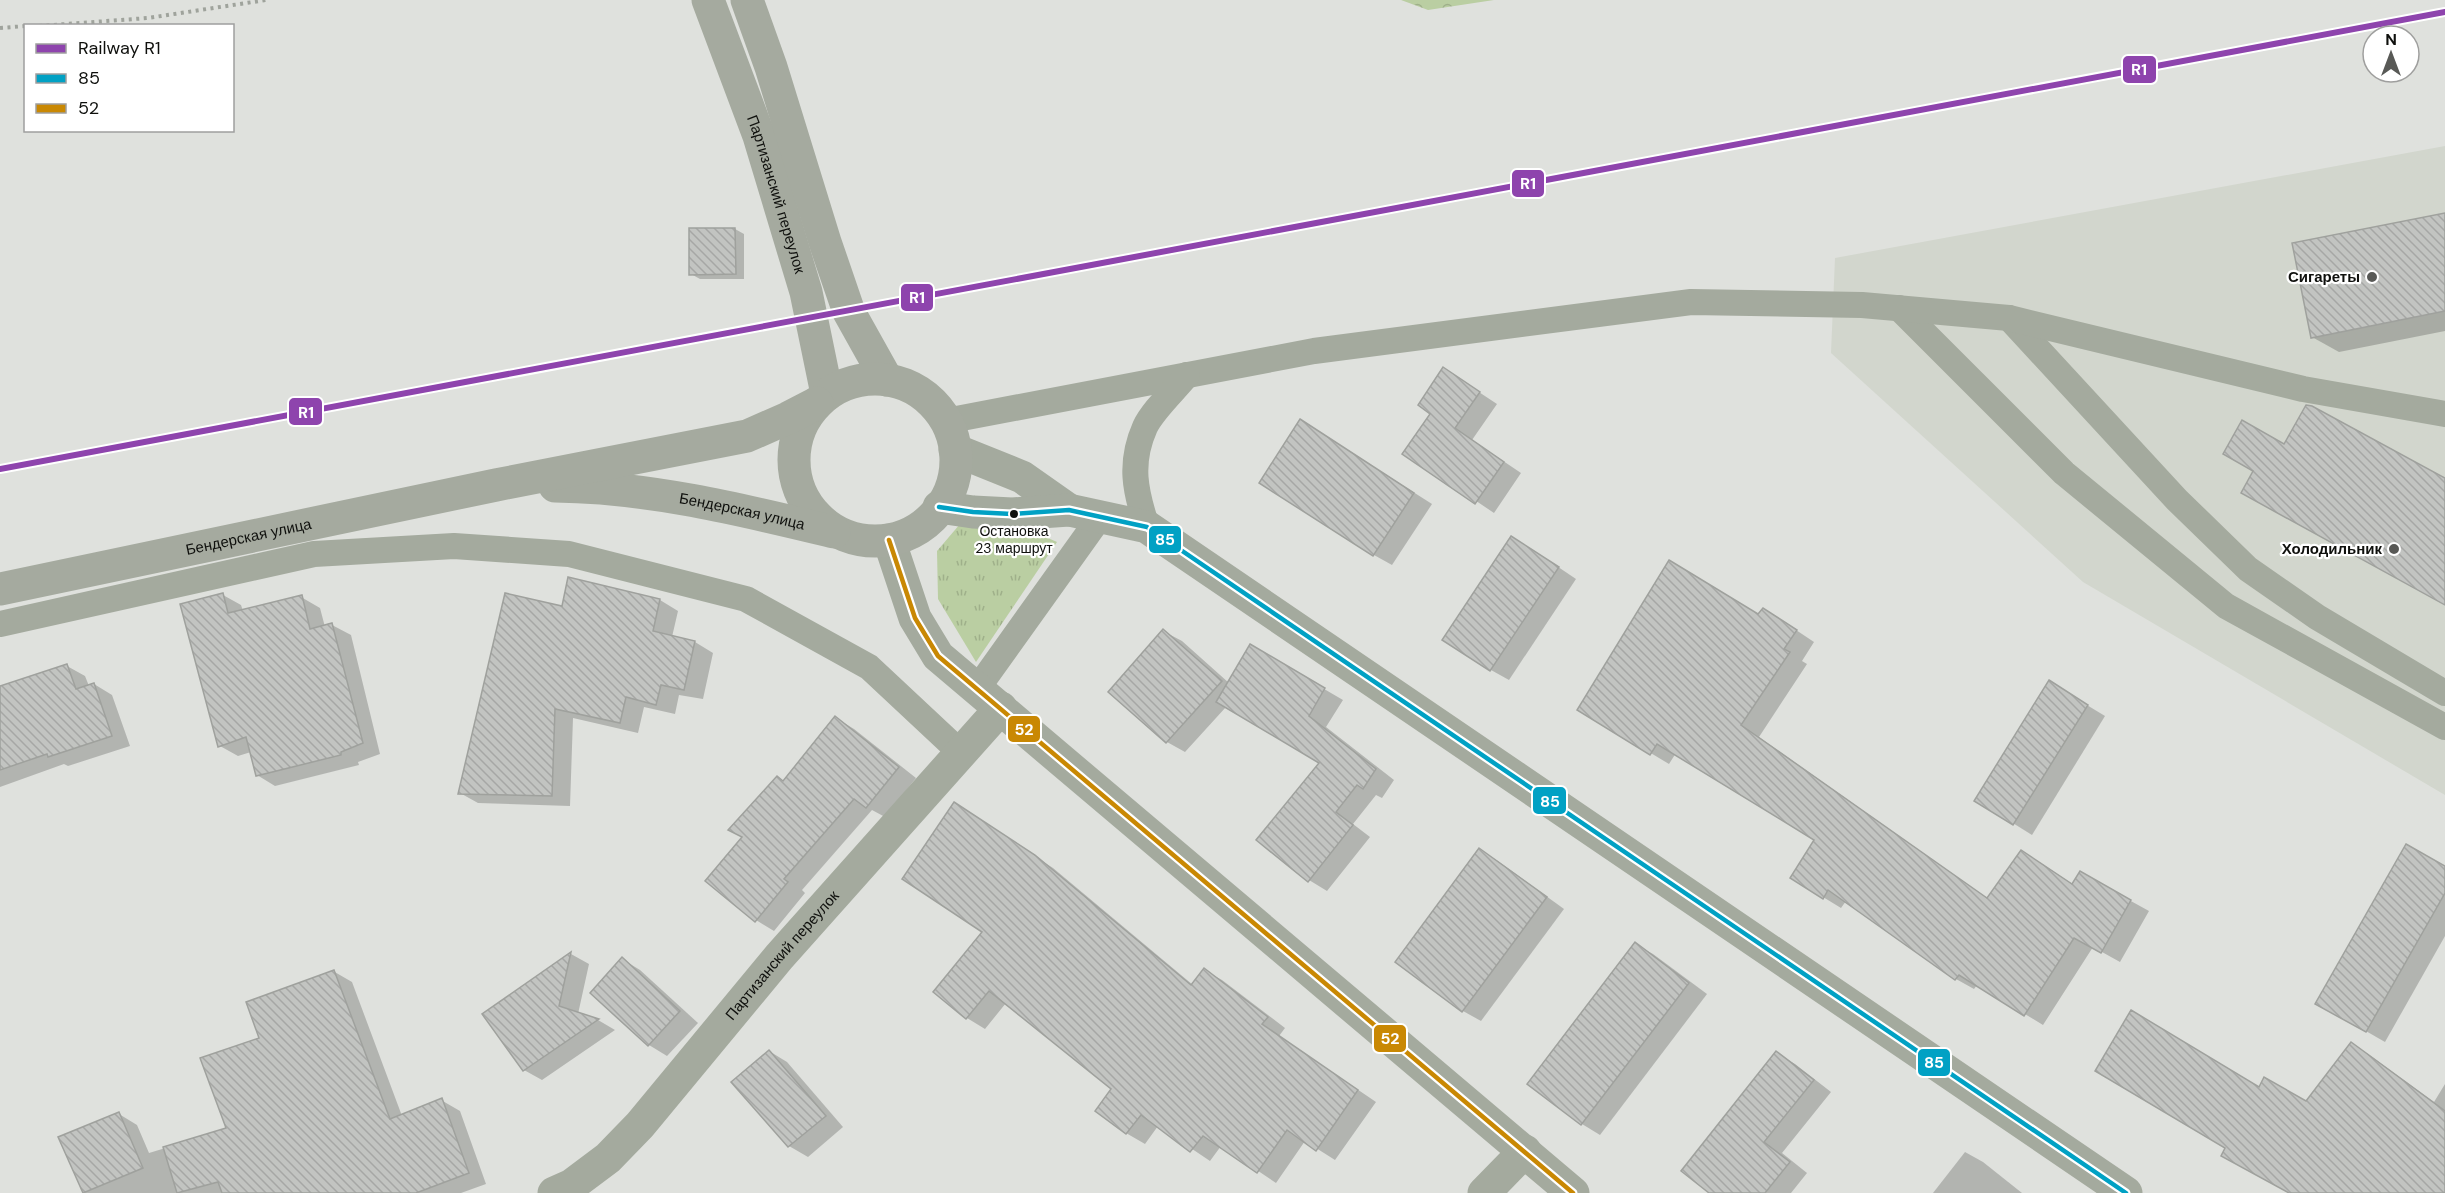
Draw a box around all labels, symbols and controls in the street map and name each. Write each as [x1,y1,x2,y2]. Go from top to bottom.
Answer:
legend [24,24,234,132]
north arrow [2361,24,2421,84]
text: N [2385,29,2397,50]
text: Railway R1 [78,36,161,60]
line badge: R1 [2122,55,2157,84]
text: R1 [2131,59,2147,80]
text: 85 [78,66,100,90]
text: 52 [78,96,99,120]
street label: Партизанский переулок [742,112,810,276]
line badge: R1 [1511,169,1545,198]
text: R1 [1520,173,1536,194]
place label: Сигареты [2288,267,2360,287]
marker: Сигареты [2365,270,2379,284]
line badge: R1 [900,283,934,312]
text: R1 [909,287,925,308]
line badge: R1 [288,397,323,426]
text: R1 [298,402,314,423]
street label: Бендерская улица [678,488,808,535]
marker: Остановка 23 маршрут [1008,508,1020,520]
street label: Бендерская улица [184,514,314,560]
place label: Остановка 23 маршрут [975,522,1053,557]
line badge: 85 [1148,525,1182,554]
text: 85 [1155,529,1175,550]
place label: Холодильник [2282,539,2382,559]
marker: Холодильник [2387,542,2401,556]
line badge: 52 [1007,715,1041,743]
text: 52 [1014,719,1034,740]
line badge: 85 [1532,786,1567,815]
text: 85 [1540,791,1560,812]
street label: Партизанский переулок [721,886,844,1024]
line badge: 52 [1373,1024,1407,1053]
text: 52 [1380,1028,1400,1049]
line badge: 85 [1917,1048,1951,1077]
text: 85 [1924,1052,1944,1073]

